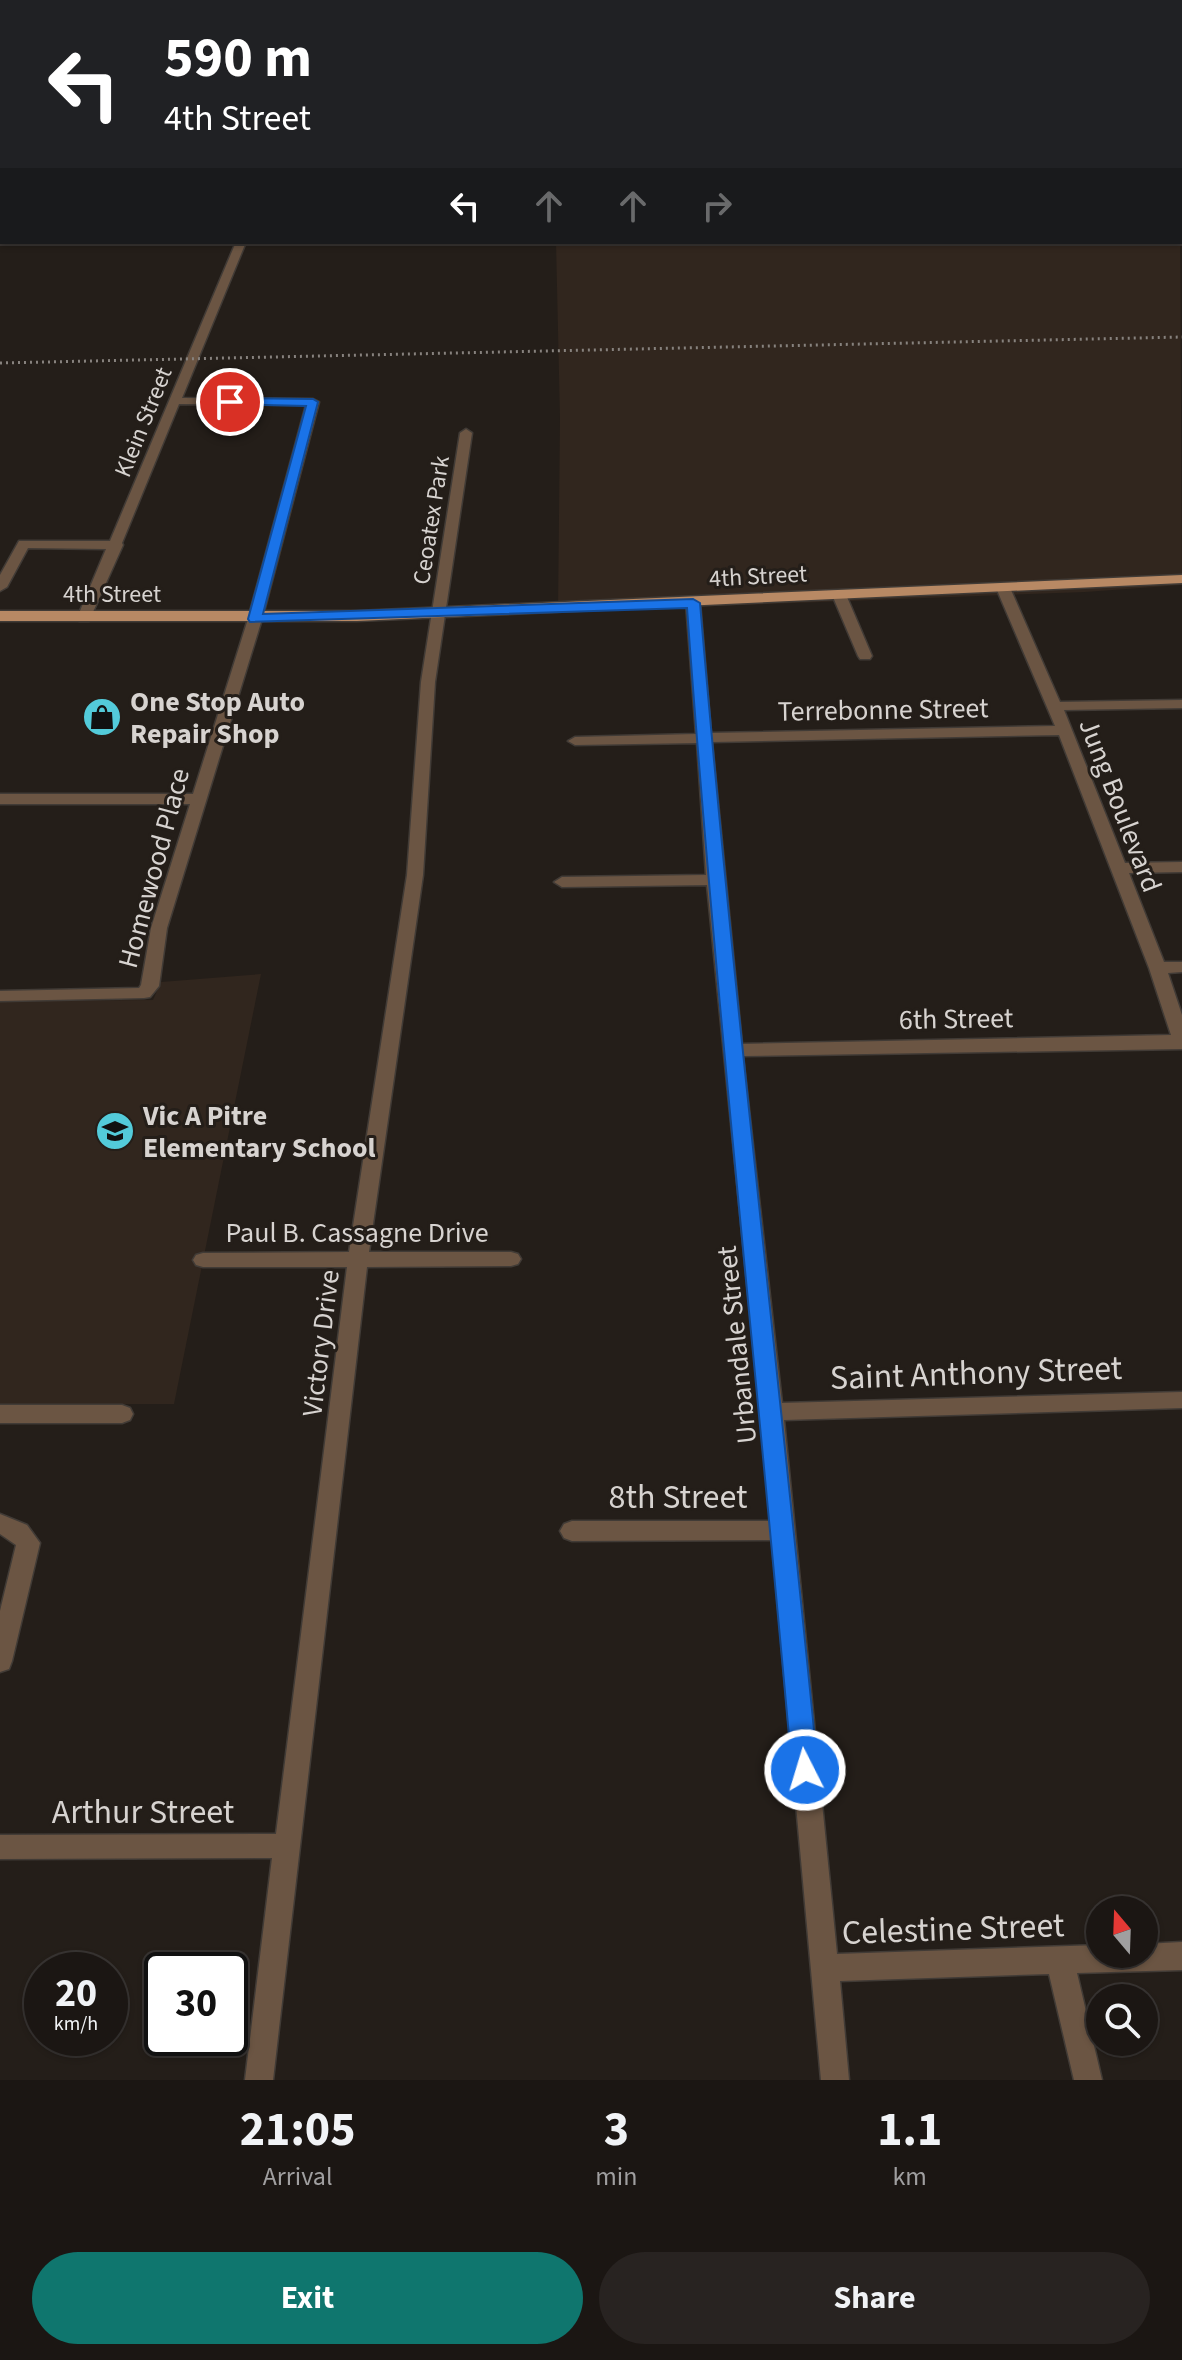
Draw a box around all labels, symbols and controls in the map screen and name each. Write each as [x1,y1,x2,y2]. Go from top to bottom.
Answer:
text: 590 m [164,19,312,98]
icon: left [32,32,136,136]
text: 4th Street [164,93,311,144]
icon: left [443,184,487,228]
icon: ahead [527,184,571,228]
icon: ahead [611,184,655,228]
icon: right [695,184,739,228]
street label: Klein Street [106,362,181,482]
pin [196,368,264,436]
icon: arrive [208,380,252,424]
street label: Ceoatex Park [404,453,459,587]
street label: 4th Street [708,556,808,597]
street label: 4th Street [63,577,161,612]
place label: One Stop Auto Repair Shop [130,682,305,754]
street label: Terrebonne Street [777,688,989,732]
shop icon: One Stop Auto Repair Shop [81,696,123,738]
street label: Jung Boulevard [1069,713,1172,898]
street label: Homewood Place [108,764,200,973]
street label: 6th Street [898,998,1014,1040]
place label: Vic A Pitre Elementary School [142,1096,376,1168]
school or university icon: Vic A Pitre Elementary School [94,1110,136,1152]
street label: Paul B. Cassagne Drive [225,1213,489,1253]
street label: Urbandale Street [707,1243,767,1446]
street label: Victory Drive [292,1267,350,1419]
street label: Saint Anthony Street [829,1344,1124,1403]
street label: 8th Street [609,1473,748,1522]
position arrow [763,1728,847,1812]
street label: Arthur Street [52,1788,235,1837]
north arrow [1086,1896,1158,1968]
map controls [1086,1896,1158,2056]
street label: Celestine Street [841,1901,1066,1958]
speed limit sign: 30 [144,1952,248,2056]
text: 20 [55,1965,97,2022]
button: search [1086,1984,1158,2056]
text: km/h [54,2010,98,2038]
text: 21:05 [240,2096,356,2164]
text: 3 [604,2096,629,2164]
text: 1.1 [877,2096,942,2164]
text: Arrival [263,2158,333,2195]
text: min [595,2158,637,2195]
text: km [893,2158,927,2195]
button: Exit [32,2252,583,2344]
button: Share [599,2252,1150,2344]

